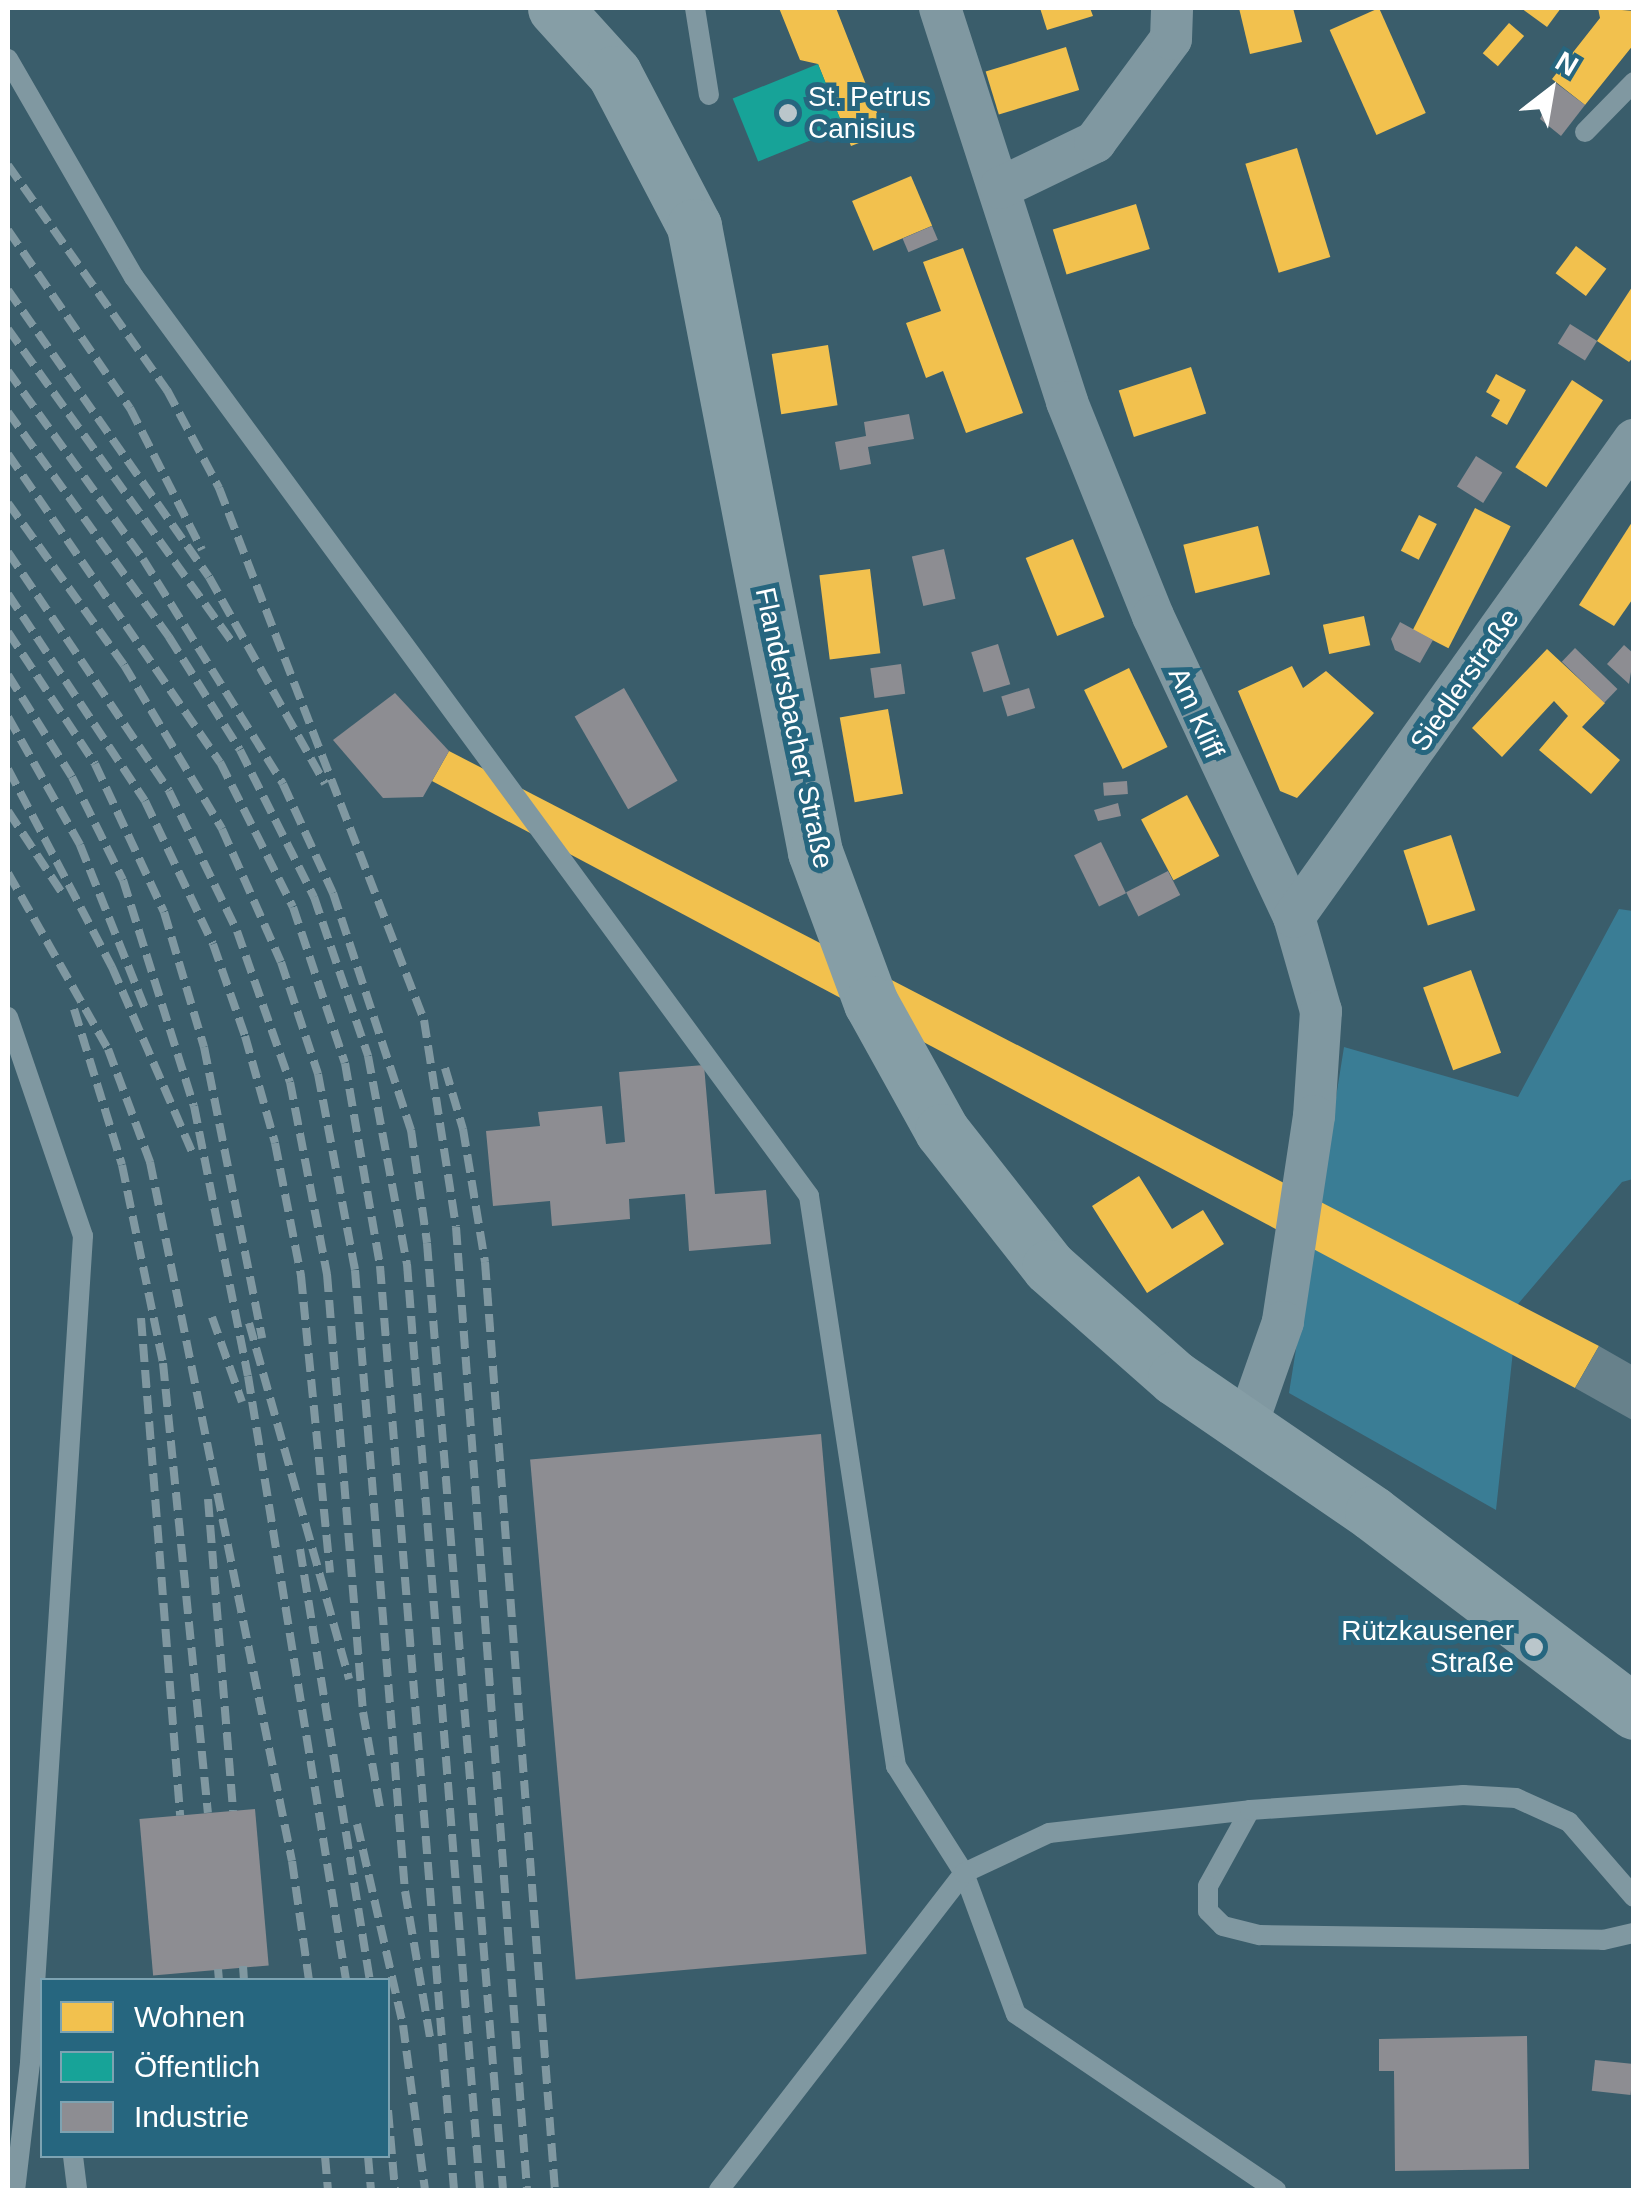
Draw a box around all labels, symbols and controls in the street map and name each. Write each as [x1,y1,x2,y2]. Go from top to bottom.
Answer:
north arrow [1501,40,1601,140]
text: N [1550,45,1583,82]
place label: St. Petrus Canisius [808,80,931,146]
marker: St. Petrus Canisius [777,102,799,124]
street label: Flandersbacher Straße [748,584,840,872]
street label: Siedlerstraße [1403,602,1527,758]
street label: Am Kliff [1161,662,1231,764]
place label: Rützkausener Straße [1341,1614,1514,1680]
marker: Rützkausener Straße [1523,1636,1545,1658]
legend [40,1978,390,2158]
text: Wohnen [134,2000,245,2033]
text: Öffentlich [134,2050,260,2083]
text: Industrie [134,2100,249,2133]

